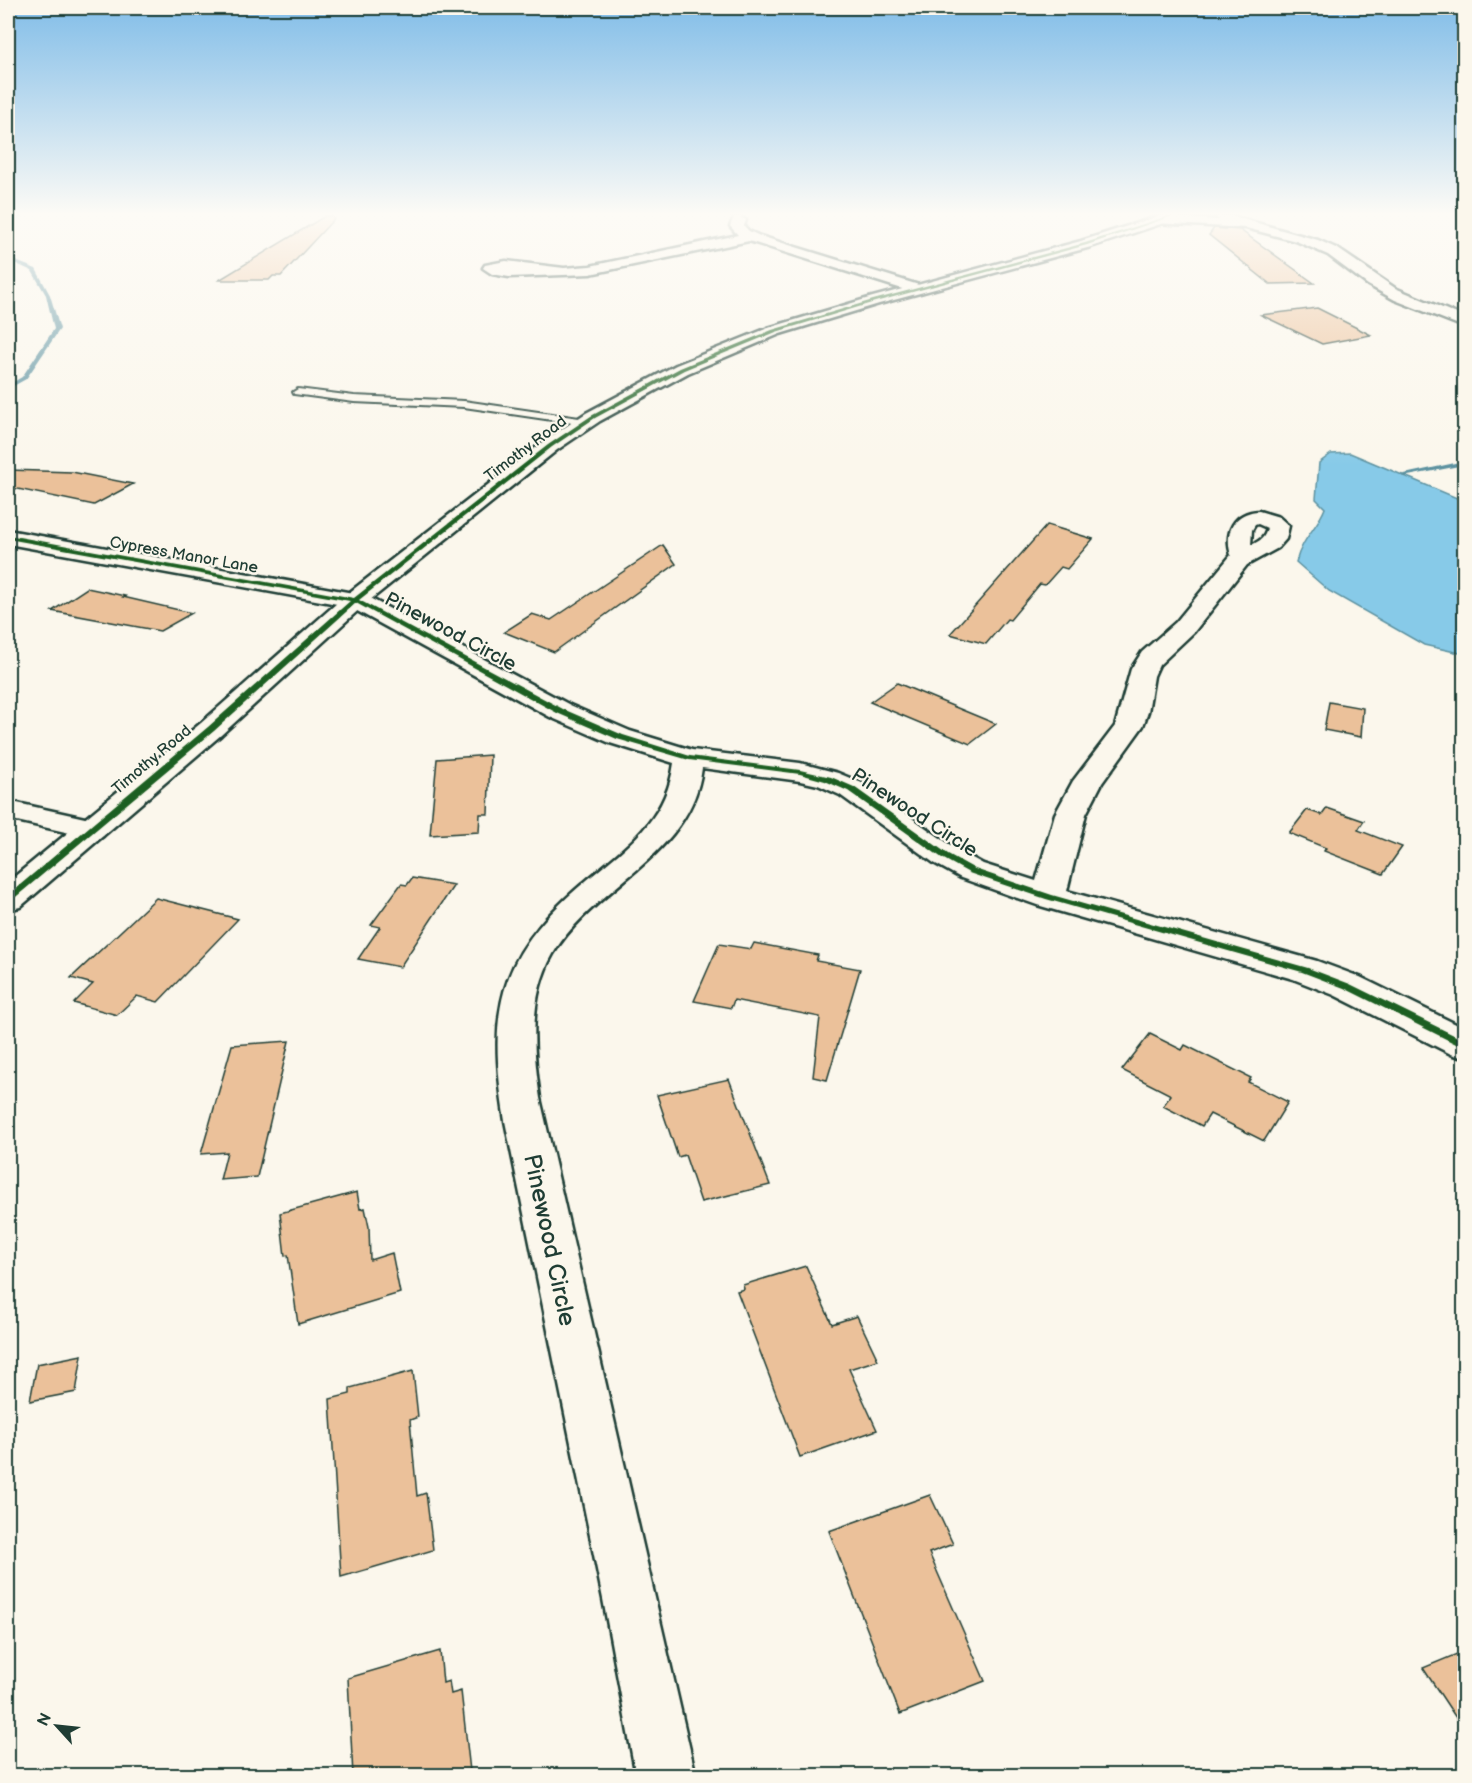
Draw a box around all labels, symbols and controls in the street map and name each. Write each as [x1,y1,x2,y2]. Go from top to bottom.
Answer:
street label: Timothy Road [481,412,571,486]
street label: Cypress Manor Lane [108,533,260,578]
street label: Pinewood Circle [381,587,521,677]
street label: Timothy Road [108,721,196,799]
street label: Pinewood Circle [847,763,982,863]
street label: Pinewood Circle [517,1152,582,1329]
north arrow [27,1696,87,1756]
text: N [34,1710,56,1730]

